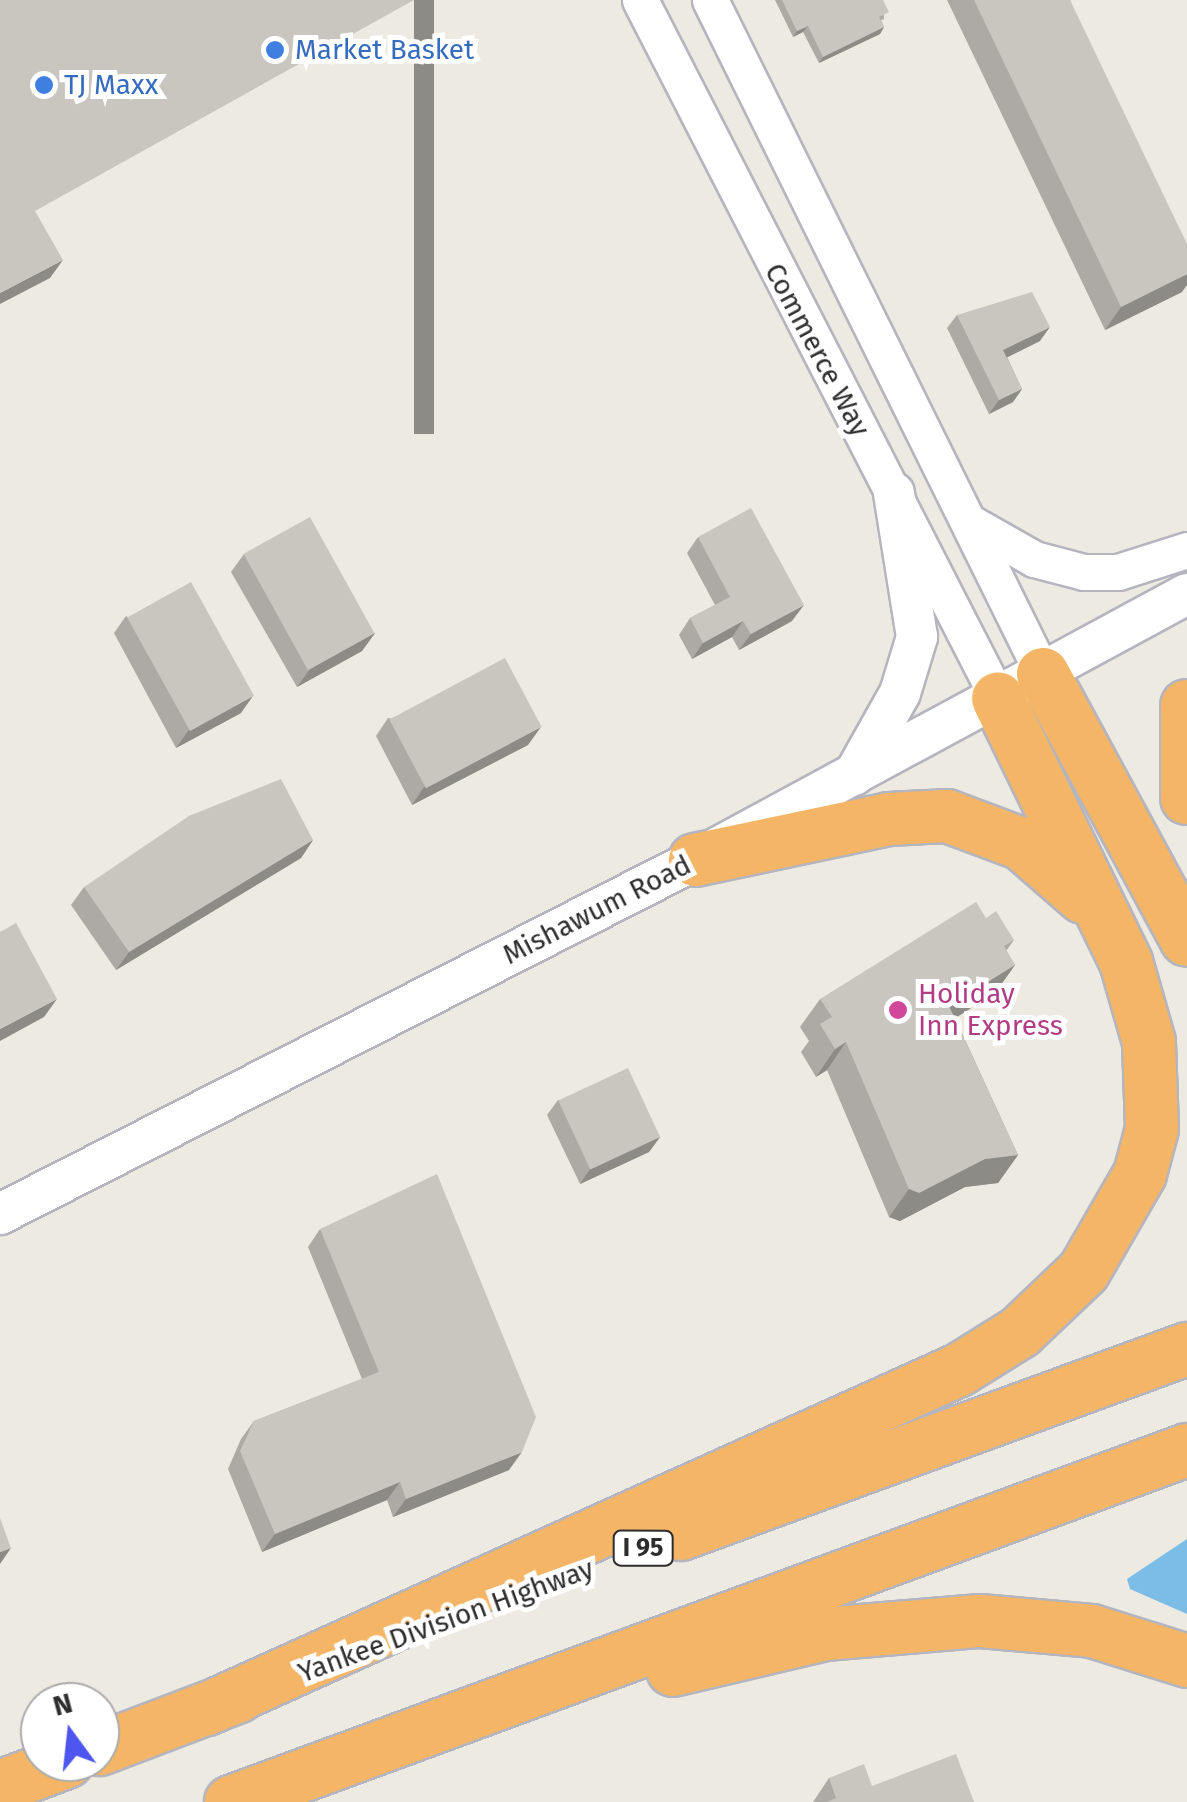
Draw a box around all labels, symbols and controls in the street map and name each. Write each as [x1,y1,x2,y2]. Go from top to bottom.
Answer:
place label: Market Basket [295,33,474,67]
marker: Market Basket [264,39,286,61]
place label: TJ Maxx [64,68,158,102]
marker: TJ Maxx [33,74,55,96]
street label: Commerce Way [757,258,877,442]
street label: Mishawum Road [497,848,697,972]
place label: Holiday Inn Express [918,977,1063,1043]
marker: Holiday Inn Express [887,999,909,1021]
road number: I 95 [610,1528,676,1568]
street label: Yankee Division Highway [294,1552,598,1690]
north arrow [20,1682,120,1782]
text: N [49,1686,76,1723]

